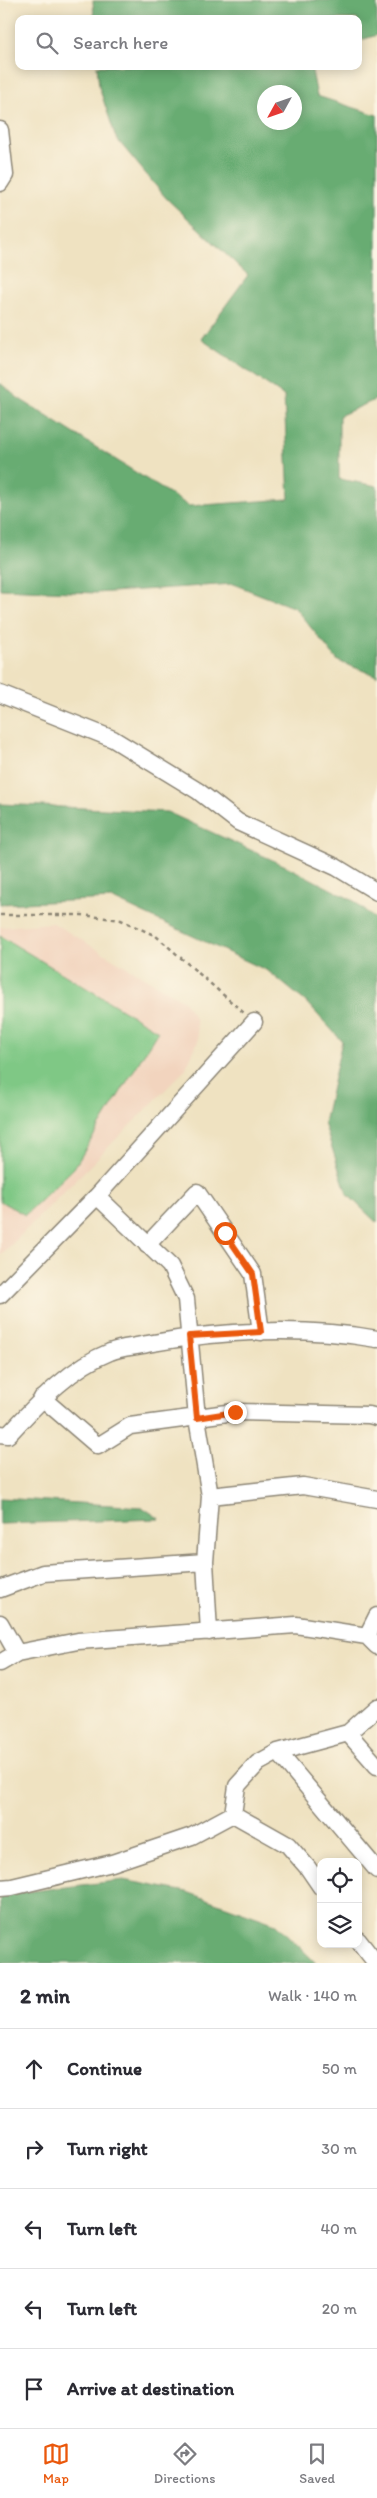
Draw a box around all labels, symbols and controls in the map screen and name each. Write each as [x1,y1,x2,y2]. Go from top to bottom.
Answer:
search box [15,15,362,70]
icon: search [33,29,61,57]
text: Search here [73,31,168,54]
north arrow [257,85,302,130]
route start [214,1222,237,1245]
route end [224,1401,247,1424]
map controls [317,1858,362,1948]
button: locate [317,1858,362,1903]
button: layers [317,1903,362,1948]
text: 2 min [20,1983,70,2008]
text: Walk · 140 m [268,1986,357,2005]
icon: ahead [20,2055,48,2083]
text: Continue [67,2057,142,2080]
text: 50 m [322,2059,357,2078]
icon: right [20,2135,48,2163]
text: Turn right [67,2137,148,2160]
text: 30 m [321,2139,357,2158]
icon: left [20,2215,48,2243]
text: Turn left [67,2217,137,2240]
text: 40 m [320,2219,357,2238]
icon: left [20,2295,48,2323]
text: Turn left [67,2297,137,2320]
text: 20 m [322,2299,357,2318]
icon: arrive [20,2375,48,2403]
text: Arrive at destination [67,2377,234,2400]
tab: Map [42,2440,70,2487]
tab: Directions [154,2440,215,2487]
tab: Saved [299,2440,335,2487]

